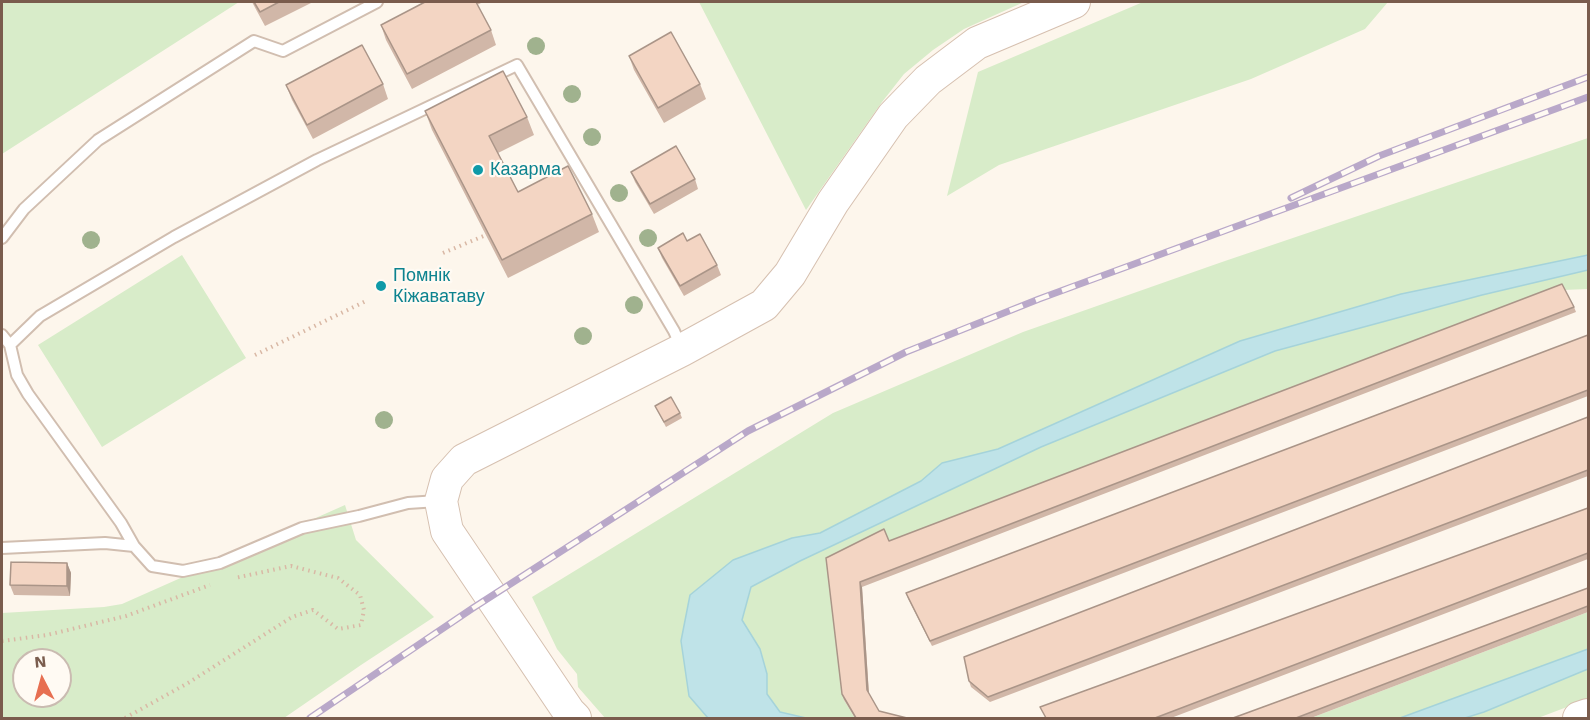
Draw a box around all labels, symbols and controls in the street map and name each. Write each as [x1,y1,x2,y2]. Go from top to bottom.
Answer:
place label: Казарма [490,159,561,181]
marker: Казарма [471,163,485,177]
place label: Помнік Кіжаватаву [393,265,485,308]
marker: Помнік Кіжаватаву [374,279,388,293]
north arrow [12,648,72,708]
text: N [33,652,47,672]

